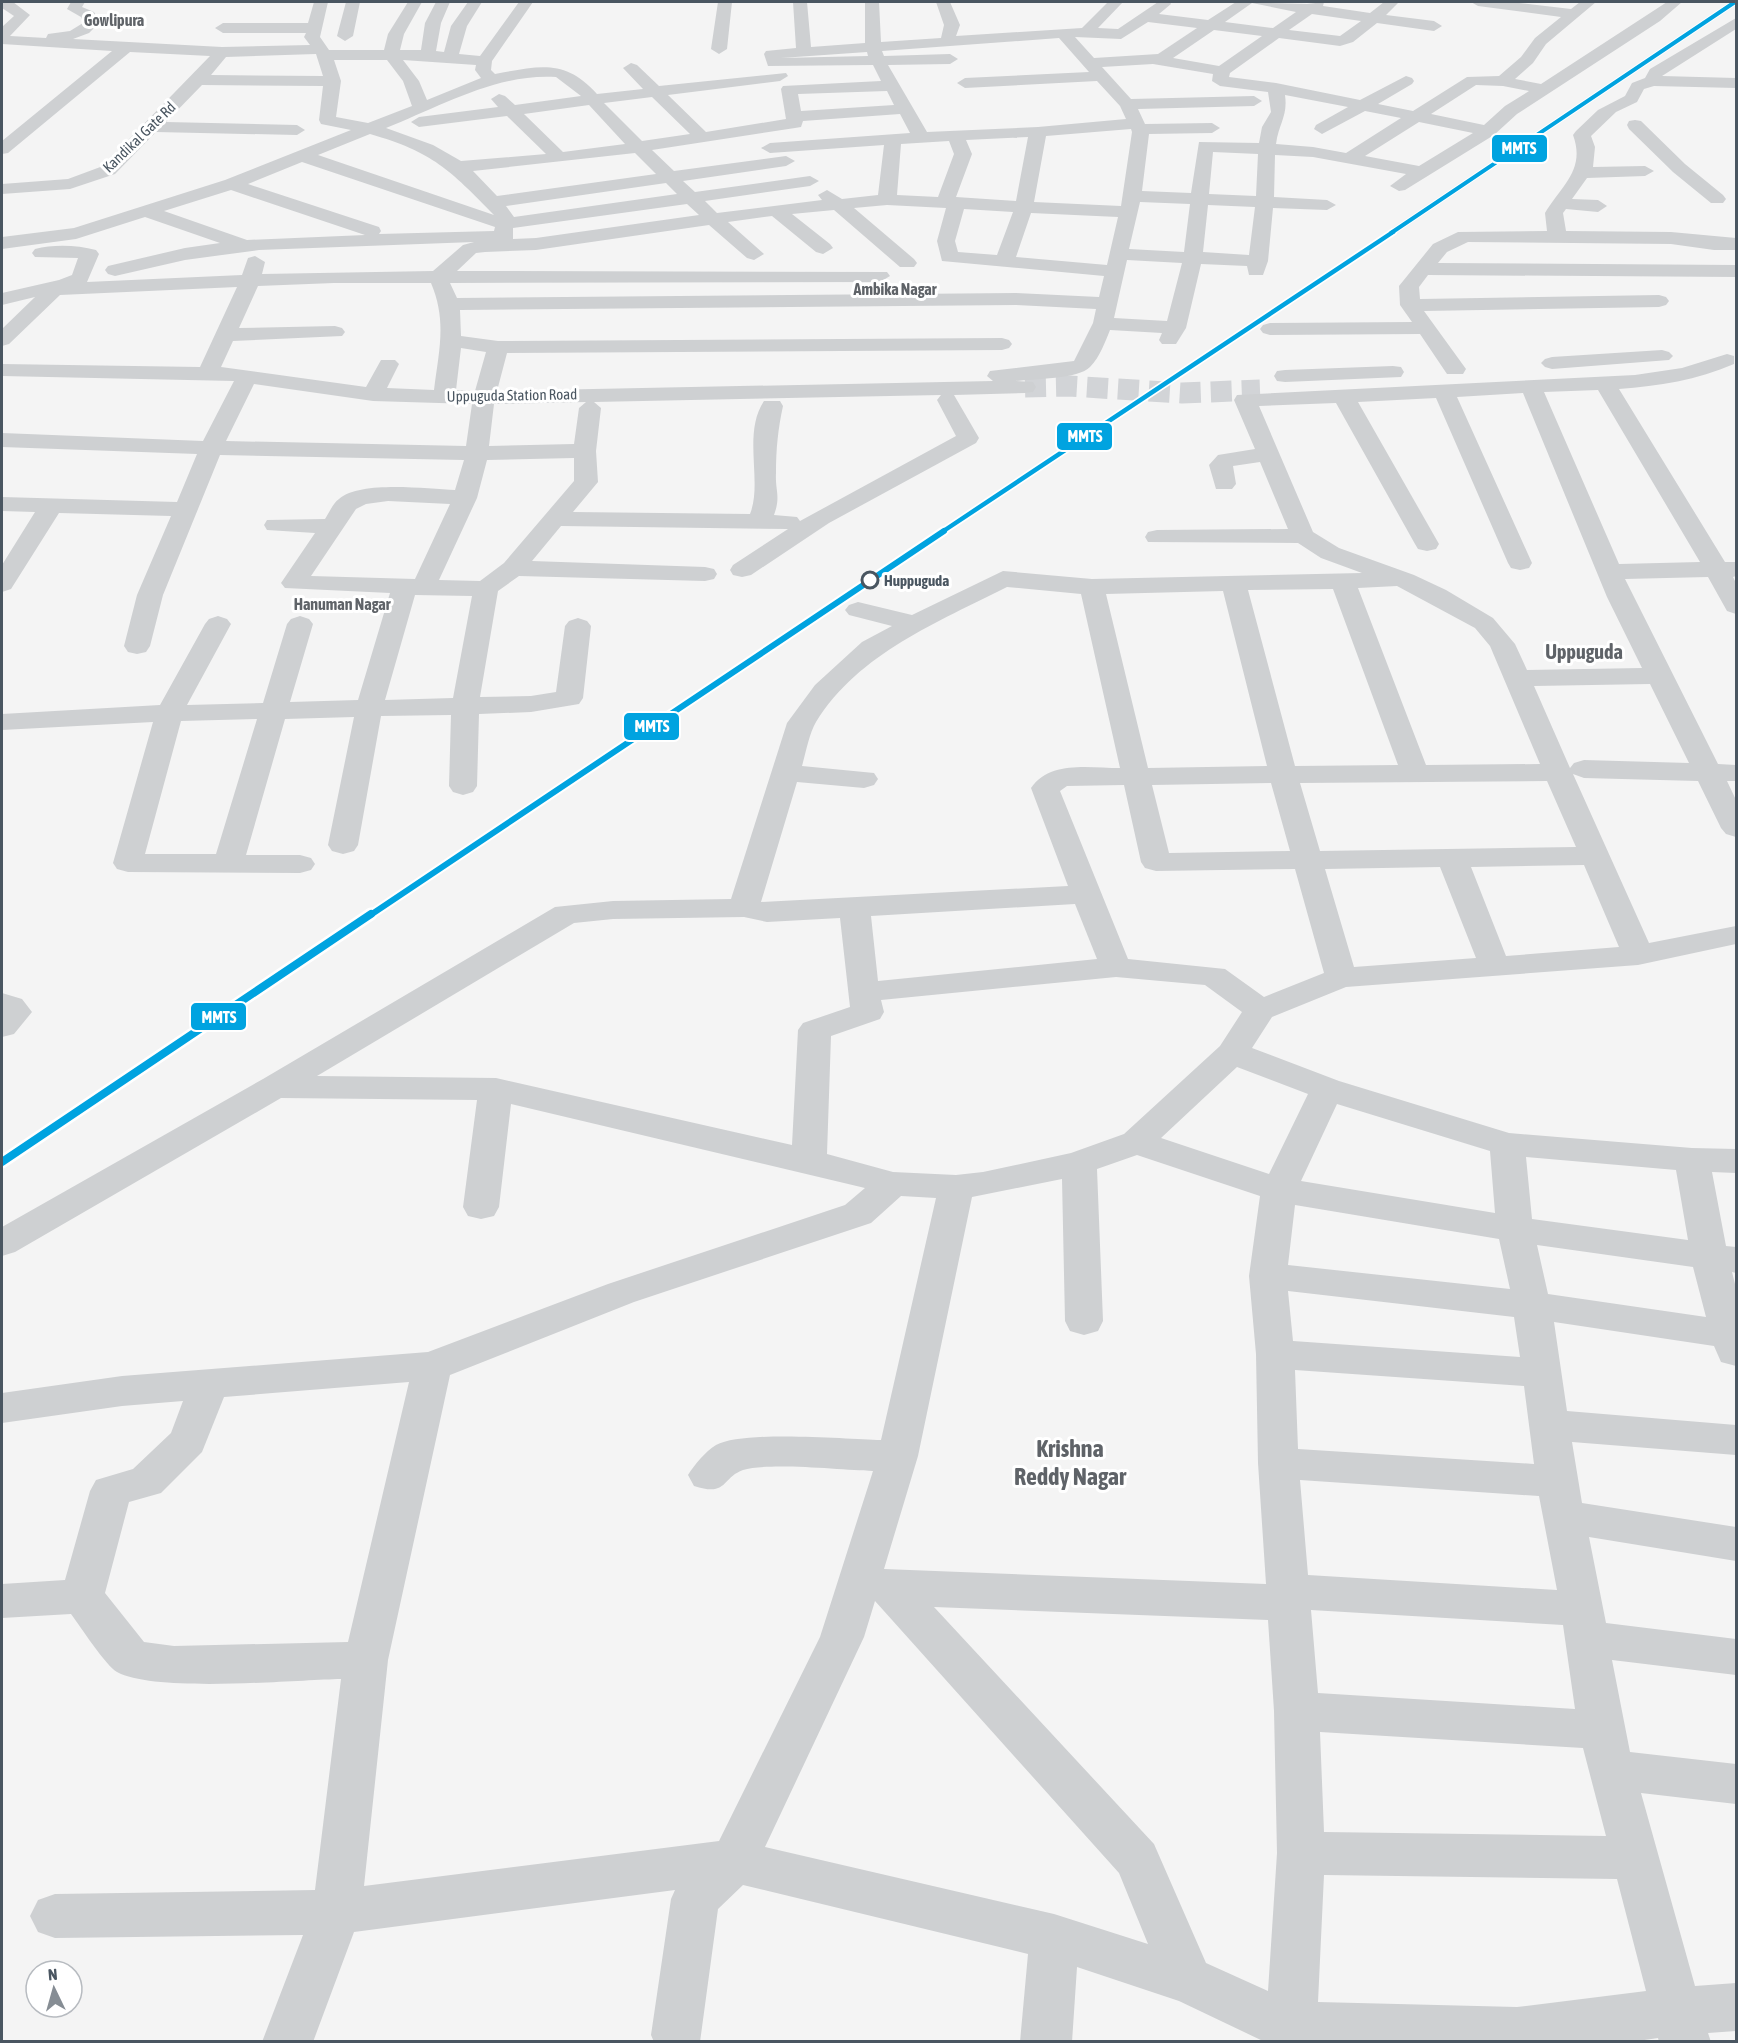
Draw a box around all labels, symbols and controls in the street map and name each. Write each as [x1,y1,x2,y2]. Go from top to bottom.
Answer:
district label: Gowlipura [84,11,144,29]
street label: Kandikal Gate Rd [99,98,179,176]
line badge: MMTS [1491,134,1548,163]
text: MMTS [1501,139,1537,157]
district label: Ambika Nagar [853,280,937,298]
street label: Uppuguda Station Road [447,385,577,405]
line badge: MMTS [1056,422,1113,451]
text: MMTS [1067,427,1103,445]
marker: Huppuguda [861,571,879,589]
place label: Huppuguda [884,572,949,589]
district label: Hanuman Nagar [294,595,391,613]
district label: Uppuguda [1545,640,1623,663]
line badge: MMTS [623,712,680,741]
text: MMTS [634,717,670,735]
line badge: MMTS [190,1002,247,1031]
text: MMTS [201,1008,237,1026]
district label: Krishna Reddy Nagar [1014,1435,1127,1490]
north arrow [24,1959,84,2019]
text: N [47,1965,58,1983]

